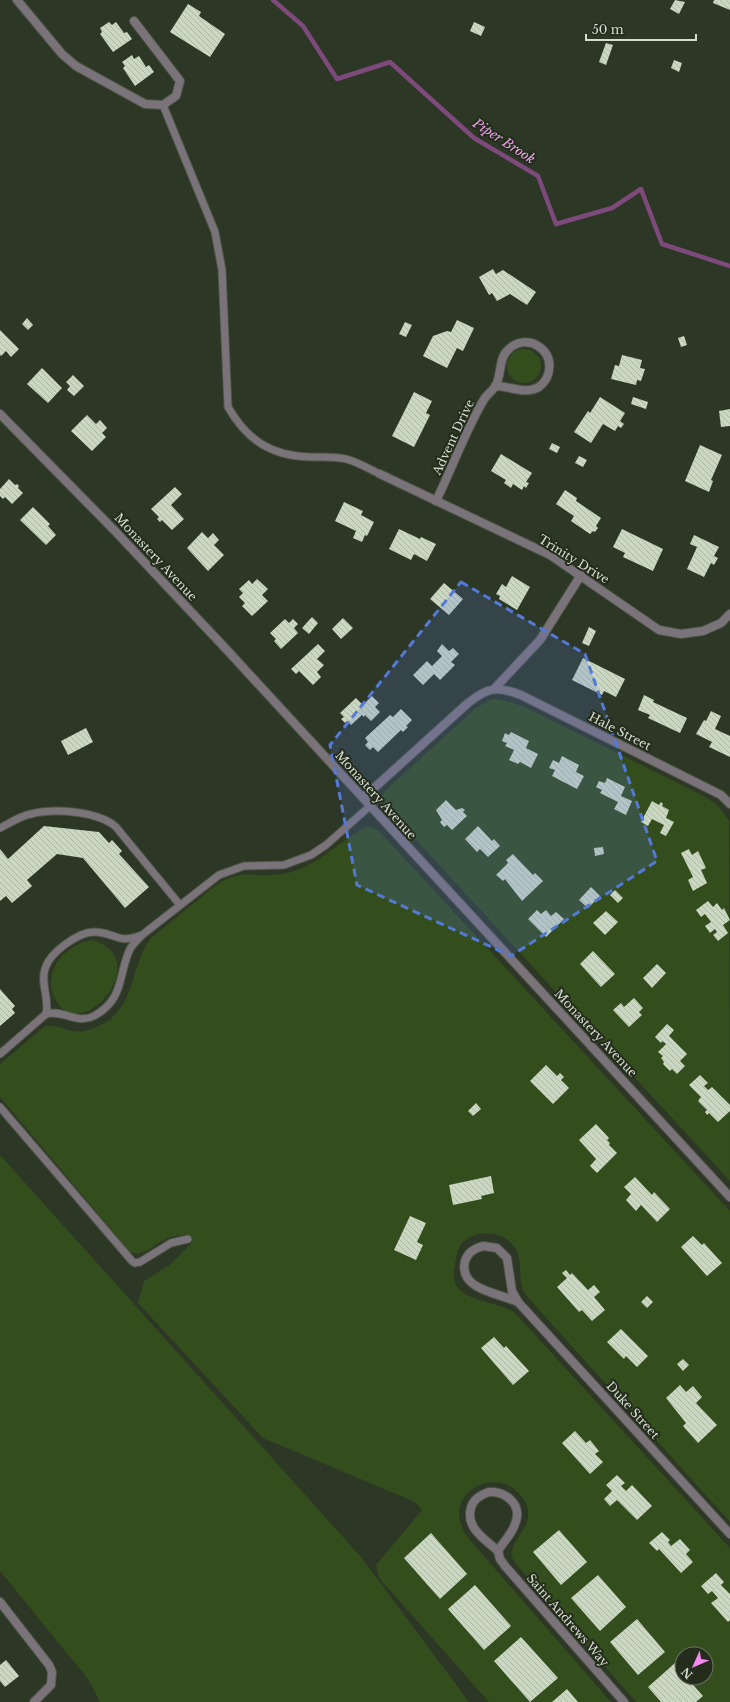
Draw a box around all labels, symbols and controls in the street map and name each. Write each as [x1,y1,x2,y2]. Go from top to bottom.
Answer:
scale bar [586,16,696,42]
text: 50 m [592,22,624,37]
water label: Piper Brook [469,114,539,168]
street label: Advent Drive [429,397,477,478]
street label: Monastery Avenue [112,510,200,604]
street label: Trinity Drive [536,531,612,587]
street label: Hale Street [586,709,654,753]
street label: Monastery Avenue [332,748,420,842]
street label: Monastery Avenue [552,986,640,1080]
street label: Duke Street [603,1378,663,1442]
street label: Saint Andrews Way [524,1571,613,1670]
north arrow [674,1646,714,1686]
text: N [678,1664,696,1682]

